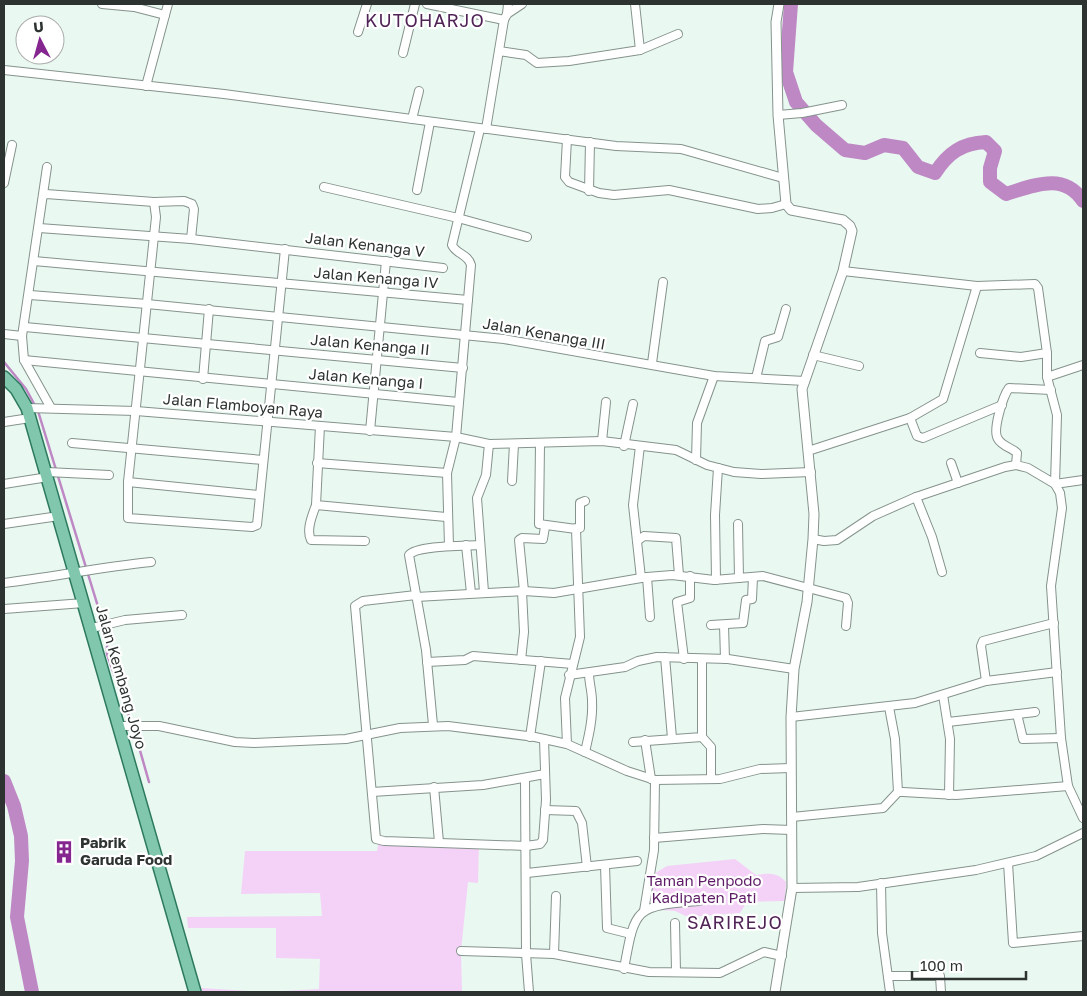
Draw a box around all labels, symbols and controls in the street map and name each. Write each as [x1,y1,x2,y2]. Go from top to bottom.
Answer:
district label: KUTOHARJO [365,9,485,31]
north arrow [15,15,65,65]
text: U [33,18,45,36]
street label: Jalan Kenanga V [304,228,426,260]
street label: Jalan Kenanga IV [313,263,439,291]
street label: Jalan Kenanga III [481,313,607,353]
street label: Jalan Kenanga II [310,330,430,358]
street label: Jalan Kenanga I [308,364,424,392]
street label: Jalan Flamboyan Raya [162,389,324,421]
street label: Jalan Kembang Joyo [93,603,151,751]
place label: Pabrik Garuda Food [80,833,172,868]
building icon: Pabrik Garuda Food [51,839,77,865]
park label: Taman Penpodo Kadipaten Pati [646,871,762,906]
district label: SARIREJO [687,911,783,933]
scale bar [912,948,1026,980]
text: 100 m [920,956,963,974]

